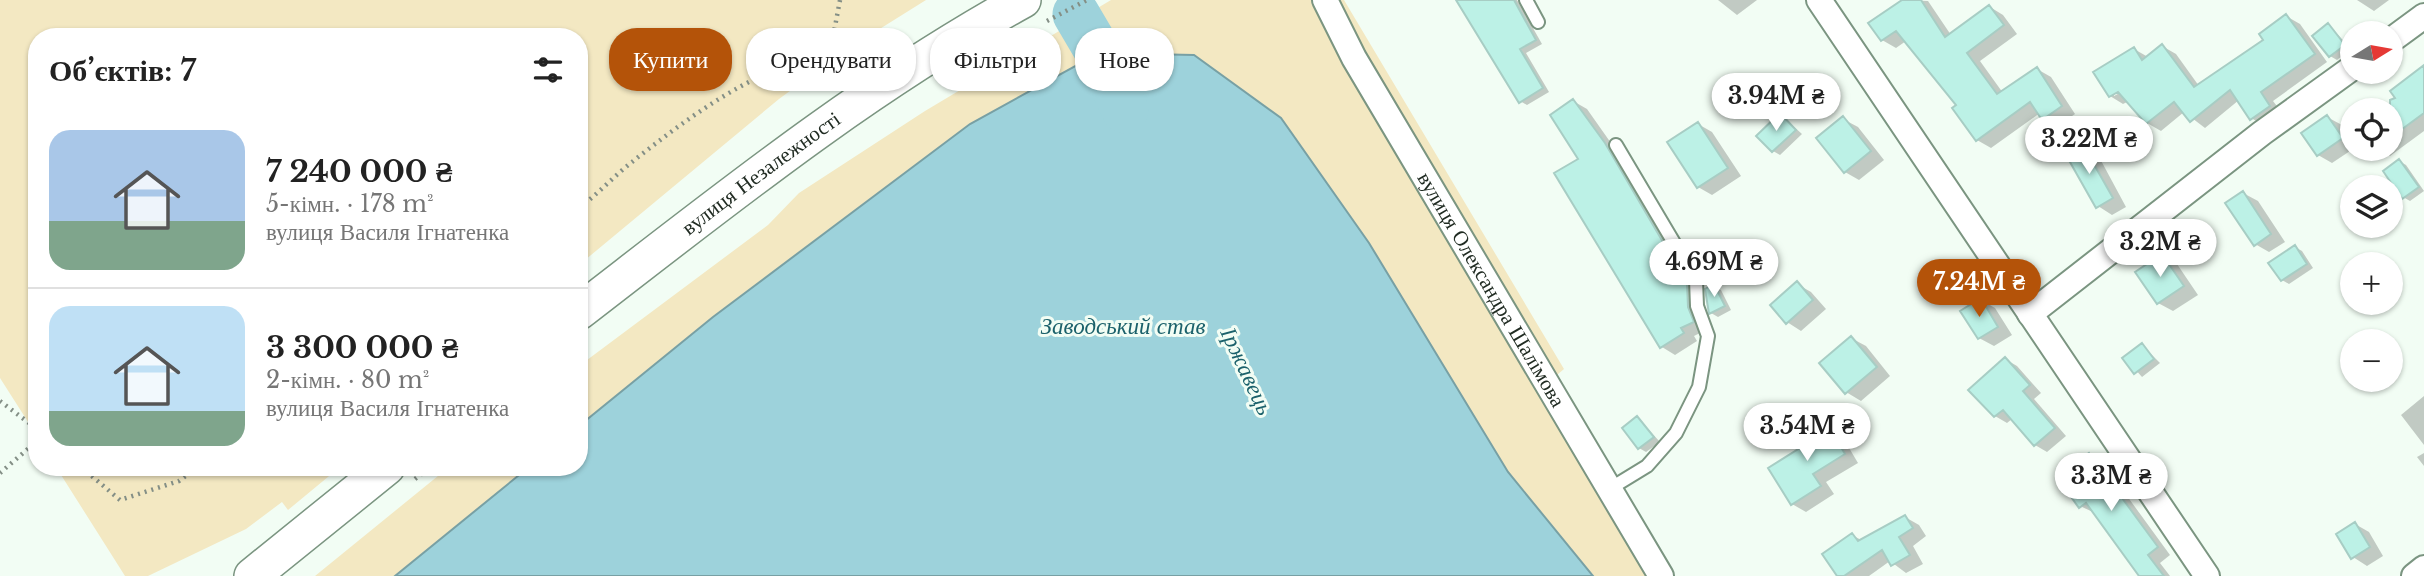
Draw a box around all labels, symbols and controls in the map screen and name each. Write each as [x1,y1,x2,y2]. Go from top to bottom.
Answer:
north arrow [2340,21,2403,84]
map controls [2340,21,2403,392]
chip: Купити [609,28,732,91]
chip: Орендувати [746,28,916,91]
chip: Фільтри [930,28,1061,91]
chip: Нове [1075,28,1174,91]
icon: filters [529,51,567,89]
text: Об’єктів: 7 [49,52,196,89]
pin: 3.94M ₴ [1711,74,1841,133]
text: 3.94M ₴ [1728,82,1824,110]
button: locate [2340,98,2403,161]
street label: вулиця Незалежності [677,106,846,241]
pin: 3.22M ₴ [2024,116,2154,176]
text: 3.22M ₴ [2041,125,2137,153]
text: 7 240 000 ₴ [266,153,452,190]
icon: home [105,158,189,242]
street label: вулиця Олександра Шалімова [1412,167,1571,412]
button: layers [2340,175,2403,238]
text: 5-кімн. · 178 m² [266,190,434,218]
text: вулиця Василя Ігнатенка [266,218,509,246]
pin: 3.2M ₴ [2103,219,2217,279]
text: 3.2M ₴ [2120,228,2200,256]
pin: 4.69M ₴ [1649,240,1779,299]
text: 4.69M ₴ [1665,248,1763,276]
button: + [2340,252,2403,315]
pin: 7.24M ₴ [1914,260,2044,319]
text: 7.24M ₴ [1933,268,2025,296]
water label: Заводський став [1041,312,1205,340]
water label: Іржавець [1214,322,1279,419]
text: 3 300 000 ₴ [266,329,458,366]
button: − [2340,329,2403,392]
icon: home [105,334,189,418]
text: 2-кімн. · 80 m² [266,366,429,394]
text: вулиця Василя Ігнатенка [266,394,509,422]
pin: 3.54M ₴ [1742,404,1872,463]
text: 3.54M ₴ [1760,412,1854,440]
pin: 3.3M ₴ [2054,454,2168,513]
text: 3.3M ₴ [2071,462,2151,490]

